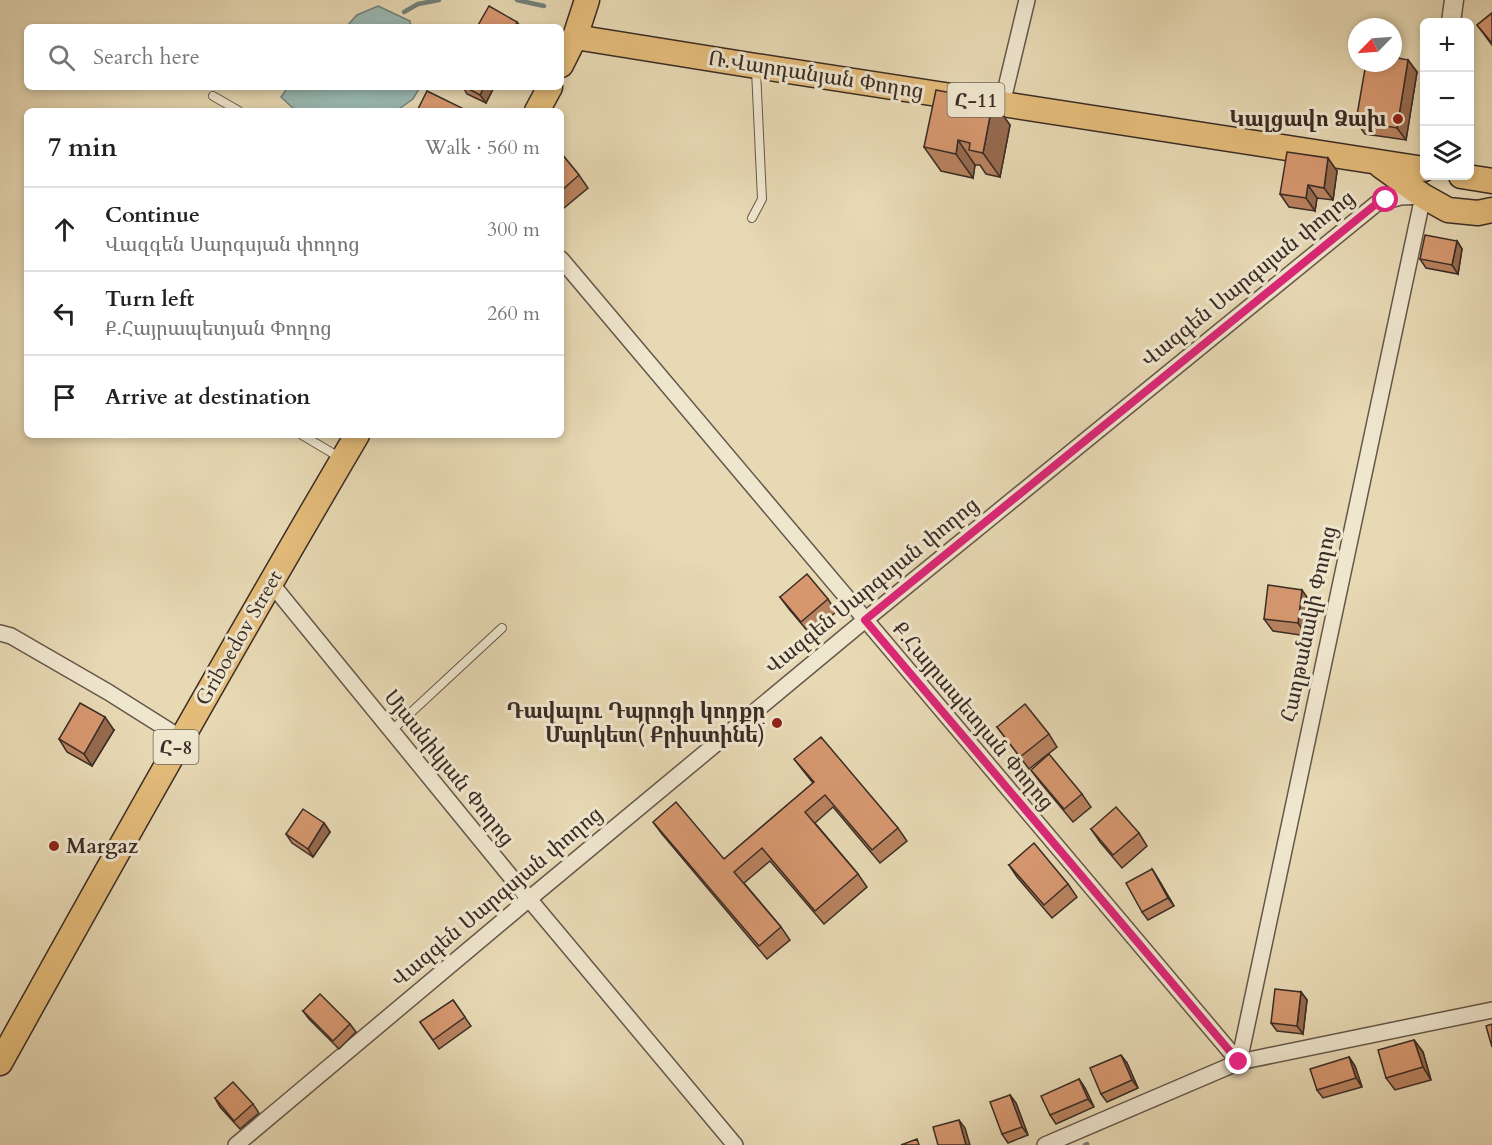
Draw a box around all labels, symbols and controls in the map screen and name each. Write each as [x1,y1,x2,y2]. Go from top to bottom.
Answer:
north arrow [1348,18,1402,72]
map controls [1420,18,1474,180]
button: + [1420,18,1474,72]
search box [24,24,564,90]
icon: search [45,41,78,74]
text: Search here [93,42,200,72]
street label: Ռ.Վարդանյան Փողոց [706,44,926,106]
button: − [1420,72,1474,126]
road number: Հ-11 [948,83,1004,117]
place label: Կալցավո Ձախ [1229,105,1386,134]
marker: Կալցավո Ձախ [1391,112,1405,126]
button: layers [1420,126,1474,180]
text: 7 min [48,130,117,165]
text: Walk · 560 m [425,134,540,161]
street label: Վազգեն Սարգսյան փողոց [1135,184,1361,374]
route start [1372,186,1398,212]
text: Continue [105,200,200,230]
icon: ahead [48,213,81,246]
text: 300 m [487,216,540,243]
text: Վազգեն Սարգսյան փողոց [105,231,360,258]
text: Turn left [105,284,194,314]
icon: left [48,297,81,330]
text: 260 m [487,300,540,327]
text: Ք.Հայրապետյան Փողոց [105,315,332,342]
icon: arrive [48,381,81,414]
text: Arrive at destination [105,382,310,412]
street label: Վազգեն Սարգսյան փողոց [759,491,985,681]
street label: Հաղթանակի Փողոց [1274,523,1344,725]
street label: Griboedov Street [189,565,290,711]
street label: Ք.Հայրապետյան Փողոց [885,616,1061,816]
street label: Մյասնիկյան Փողոց [377,684,521,852]
place label: Դավալու Դպրոցի կողքը Մարկետ( Քրիստինե) [507,697,765,750]
marker: Դավալու Դպրոցի կողքը Մարկետ( Քրիստինե) [770,716,784,730]
road number: Հ-8 [154,730,198,764]
street label: Վազգեն Սարգսյան փողոց [385,800,609,994]
place label: Margaz [66,832,139,861]
marker: Margaz [47,839,61,853]
route end [1225,1048,1251,1074]

